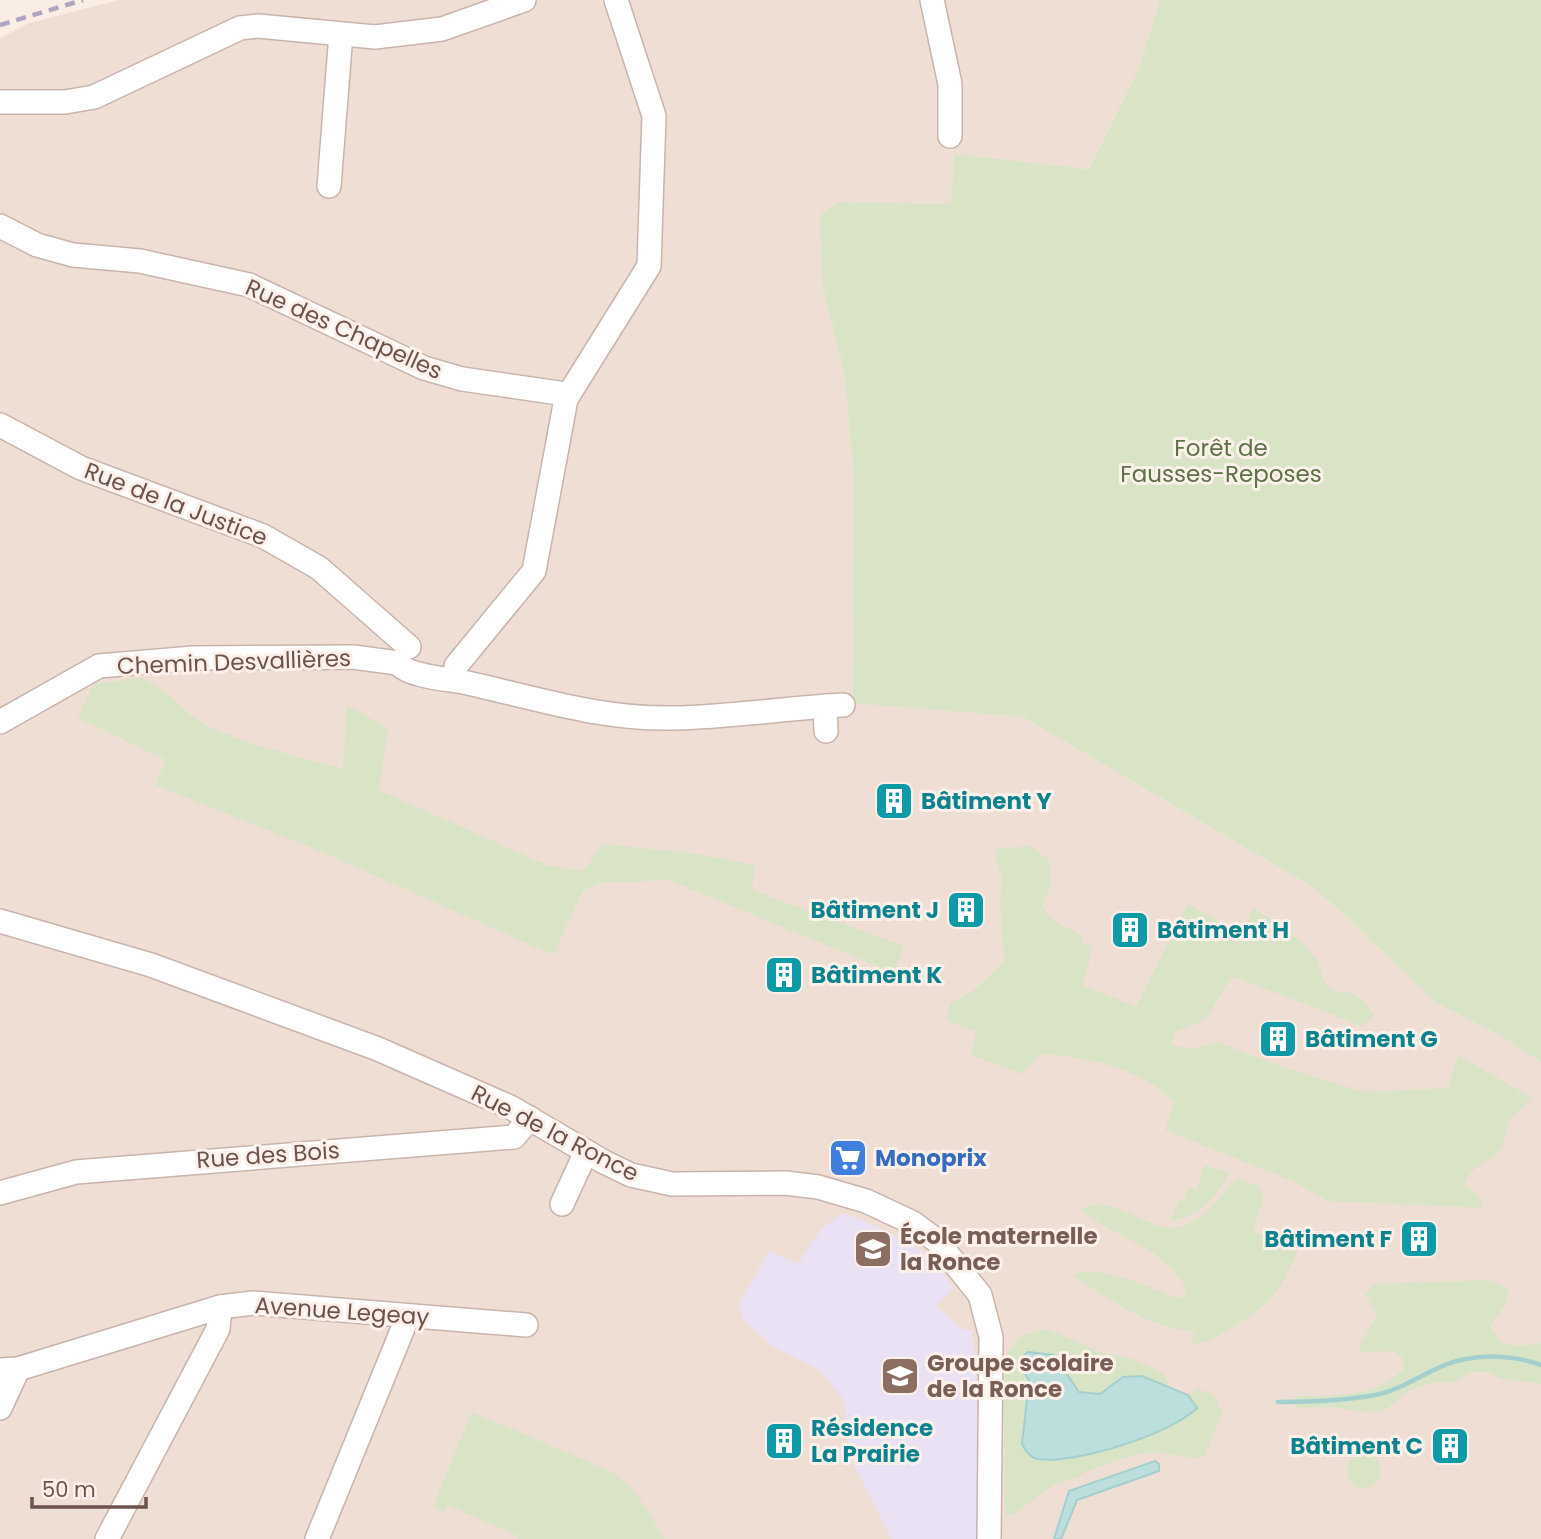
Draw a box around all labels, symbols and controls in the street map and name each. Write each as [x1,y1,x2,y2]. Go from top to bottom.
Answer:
street label: Rue des Chapelles [240,271,448,387]
park label: Forêt de Fausses-Reposes [1120,432,1322,490]
street label: Rue de la Justice [80,454,272,554]
street label: Chemin Desvallières [117,642,351,682]
building icon: Bâtiment Y [873,780,915,822]
place label: Bâtiment Y [921,785,1052,817]
building icon: Bâtiment J [945,889,987,931]
place label: Bâtiment J [811,894,939,926]
building icon: Bâtiment H [1109,909,1151,951]
place label: Bâtiment H [1157,914,1289,946]
building icon: Bâtiment K [763,954,805,996]
place label: Bâtiment K [811,959,942,991]
building icon: Bâtiment G [1257,1018,1299,1060]
place label: Bâtiment G [1305,1023,1438,1055]
street label: Rue de la Ronce [466,1077,644,1189]
street label: Rue des Bois [195,1134,341,1176]
supermarket icon: Monoprix [827,1137,869,1179]
place label: Monoprix [875,1142,987,1174]
building icon: Bâtiment F [1398,1218,1440,1260]
place label: École maternelle la Ronce [900,1220,1098,1278]
place label: Bâtiment F [1264,1223,1392,1255]
school or university icon: École maternelle la Ronce [852,1228,894,1270]
street label: Avenue Legeay [254,1289,430,1333]
place label: Groupe scolaire de la Ronce [927,1347,1114,1405]
school or university icon: Groupe scolaire de la Ronce [879,1355,921,1397]
place label: Résidence La Prairie [811,1412,933,1470]
building icon: Résidence La Prairie [763,1420,805,1462]
building icon: Bâtiment C [1429,1425,1471,1467]
place label: Bâtiment C [1290,1430,1423,1462]
scale bar [32,1466,145,1510]
text: 50 m [42,1475,96,1504]

